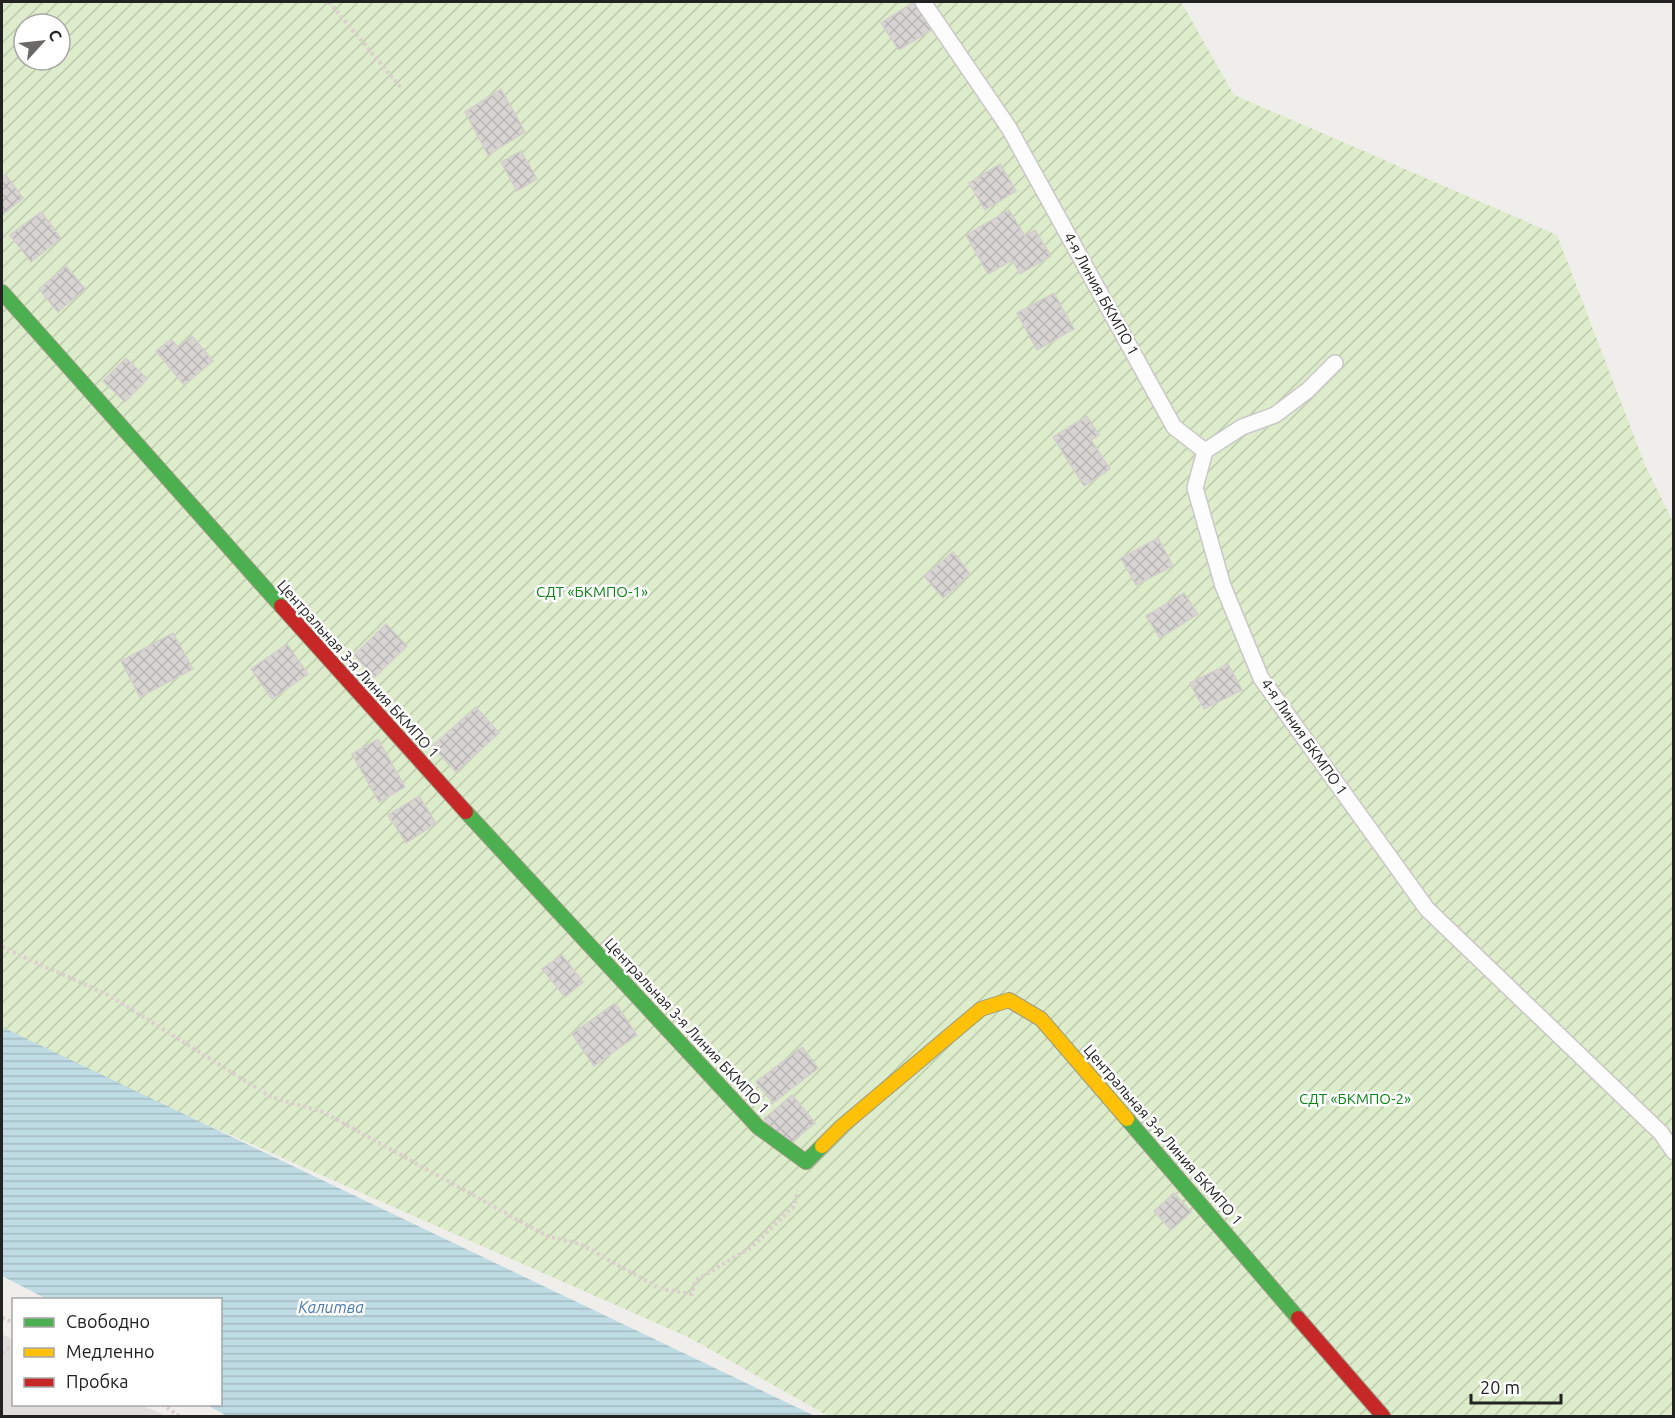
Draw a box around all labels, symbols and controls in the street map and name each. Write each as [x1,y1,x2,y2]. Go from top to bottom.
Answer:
north arrow [12,12,72,72]
text: С [45,27,66,44]
street label: 4-я Линия БКМПО 1 [1061,229,1142,358]
street label: Центральная 3-я Линия БКМПО 1 [274,576,443,761]
park label: СДТ «БКМПО-1» [536,583,648,600]
street label: 4-я Линия БКМПО 1 [1258,675,1351,798]
street label: Центральная 3-я Линия БКМПО 1 [602,935,773,1117]
street label: Центральная 3-я Линия БКМПО 1 [1080,1041,1246,1228]
park label: СДТ «БКМПО-2» [1299,1090,1411,1107]
legend [12,1298,222,1406]
water label: Калитва [298,1298,364,1316]
text: Свободно [66,1311,150,1331]
text: Медленно [66,1341,155,1361]
scale bar [1471,1367,1561,1405]
text: Пробка [66,1371,129,1391]
text: 20 m [1480,1377,1520,1397]

